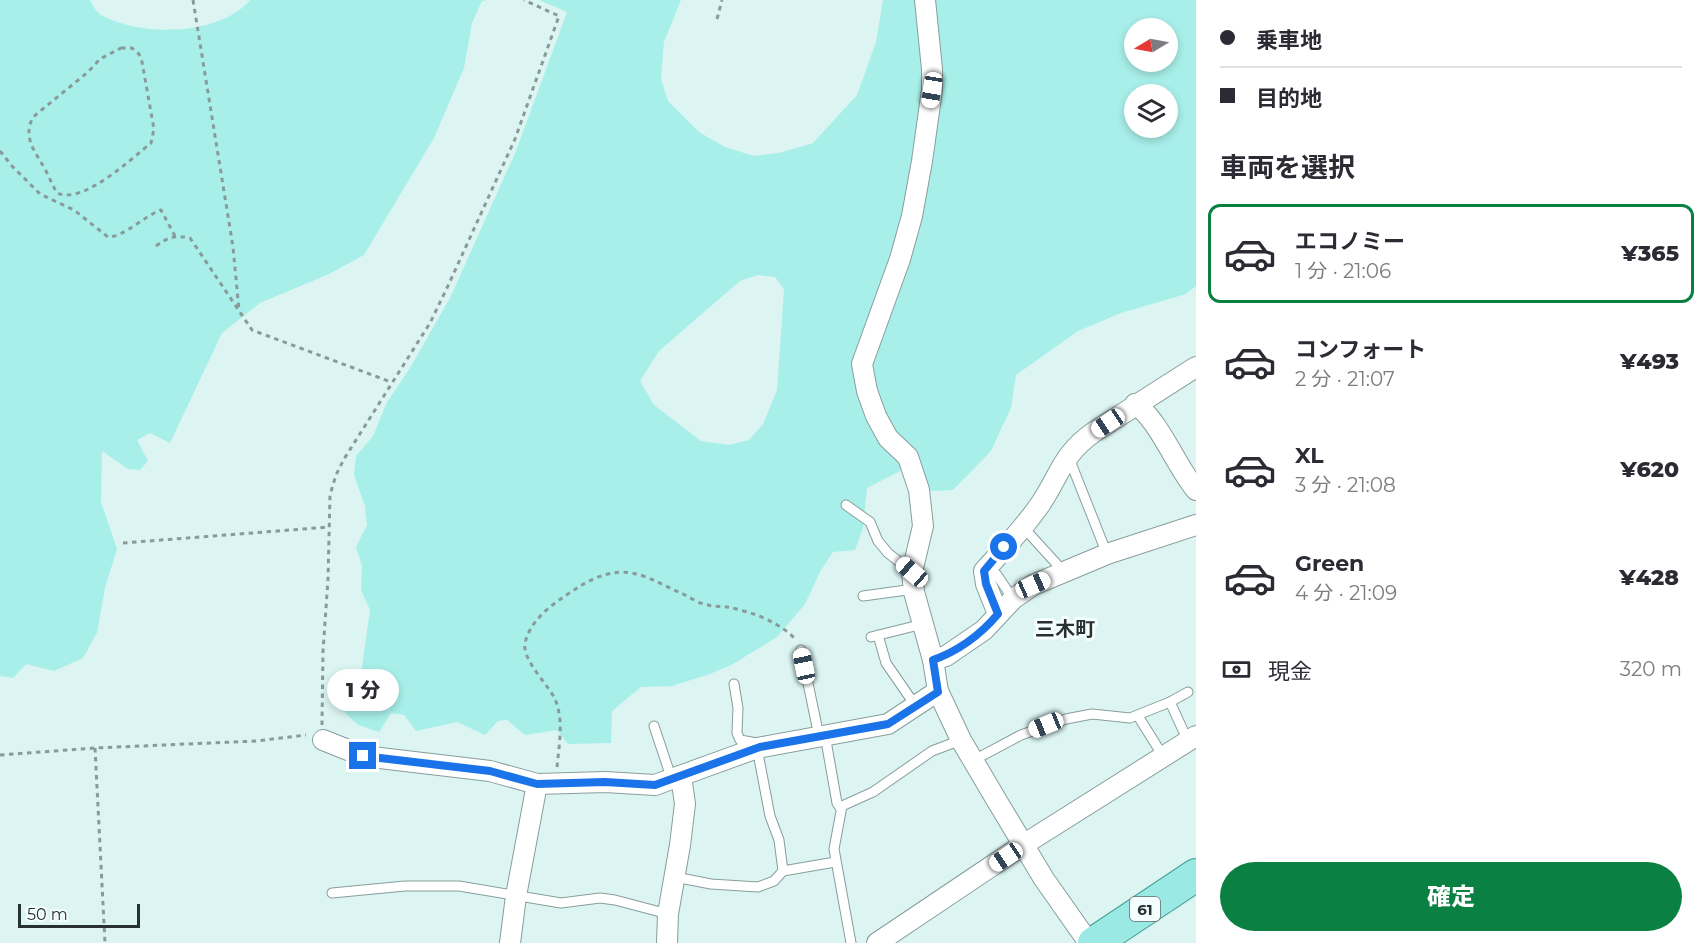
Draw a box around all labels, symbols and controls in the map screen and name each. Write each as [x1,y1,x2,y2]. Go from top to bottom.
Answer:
north arrow [1124,18,1178,72]
map controls [1124,18,1178,138]
text: 乗車地 [1256,27,1322,54]
car [920,71,944,109]
button: layers [1124,84,1178,138]
text: 目的地 [1256,85,1322,112]
text: 車両を選択 [1220,151,1355,184]
icon: car [1223,227,1277,281]
text: エコノミー [1295,228,1405,255]
text: ¥365 [1621,240,1679,267]
text: 1 分 · 21:06 [1295,259,1391,283]
icon: car [1223,335,1277,389]
text: コンフォート [1295,336,1426,363]
text: ¥493 [1620,348,1679,375]
text: 2 分 · 21:07 [1295,367,1395,391]
car [1088,405,1128,441]
text: XL [1295,442,1324,469]
icon: car [1223,443,1277,497]
text: ¥620 [1620,456,1679,483]
text: 3 分 · 21:08 [1295,473,1396,497]
route start [990,533,1017,560]
text: Green [1295,550,1364,577]
icon: car [1223,551,1277,605]
car [893,553,931,591]
text: ¥428 [1619,564,1679,591]
car [1013,569,1053,601]
text: 4 分 · 21:09 [1295,581,1397,605]
district label: 三木町 [1035,617,1095,641]
car [791,647,817,685]
icon: cash [1220,653,1253,686]
text: 320 m [1620,657,1682,681]
text: 現金 [1268,658,1312,685]
callout: 1 分 [327,669,399,711]
text: 1 分 [346,678,380,702]
car [1026,710,1066,740]
route end [349,742,376,769]
car [986,839,1026,875]
button: 確定 [1220,862,1682,931]
road number: 61 [1130,897,1160,921]
scale bar [18,901,140,928]
text: 50 m [27,905,68,924]

